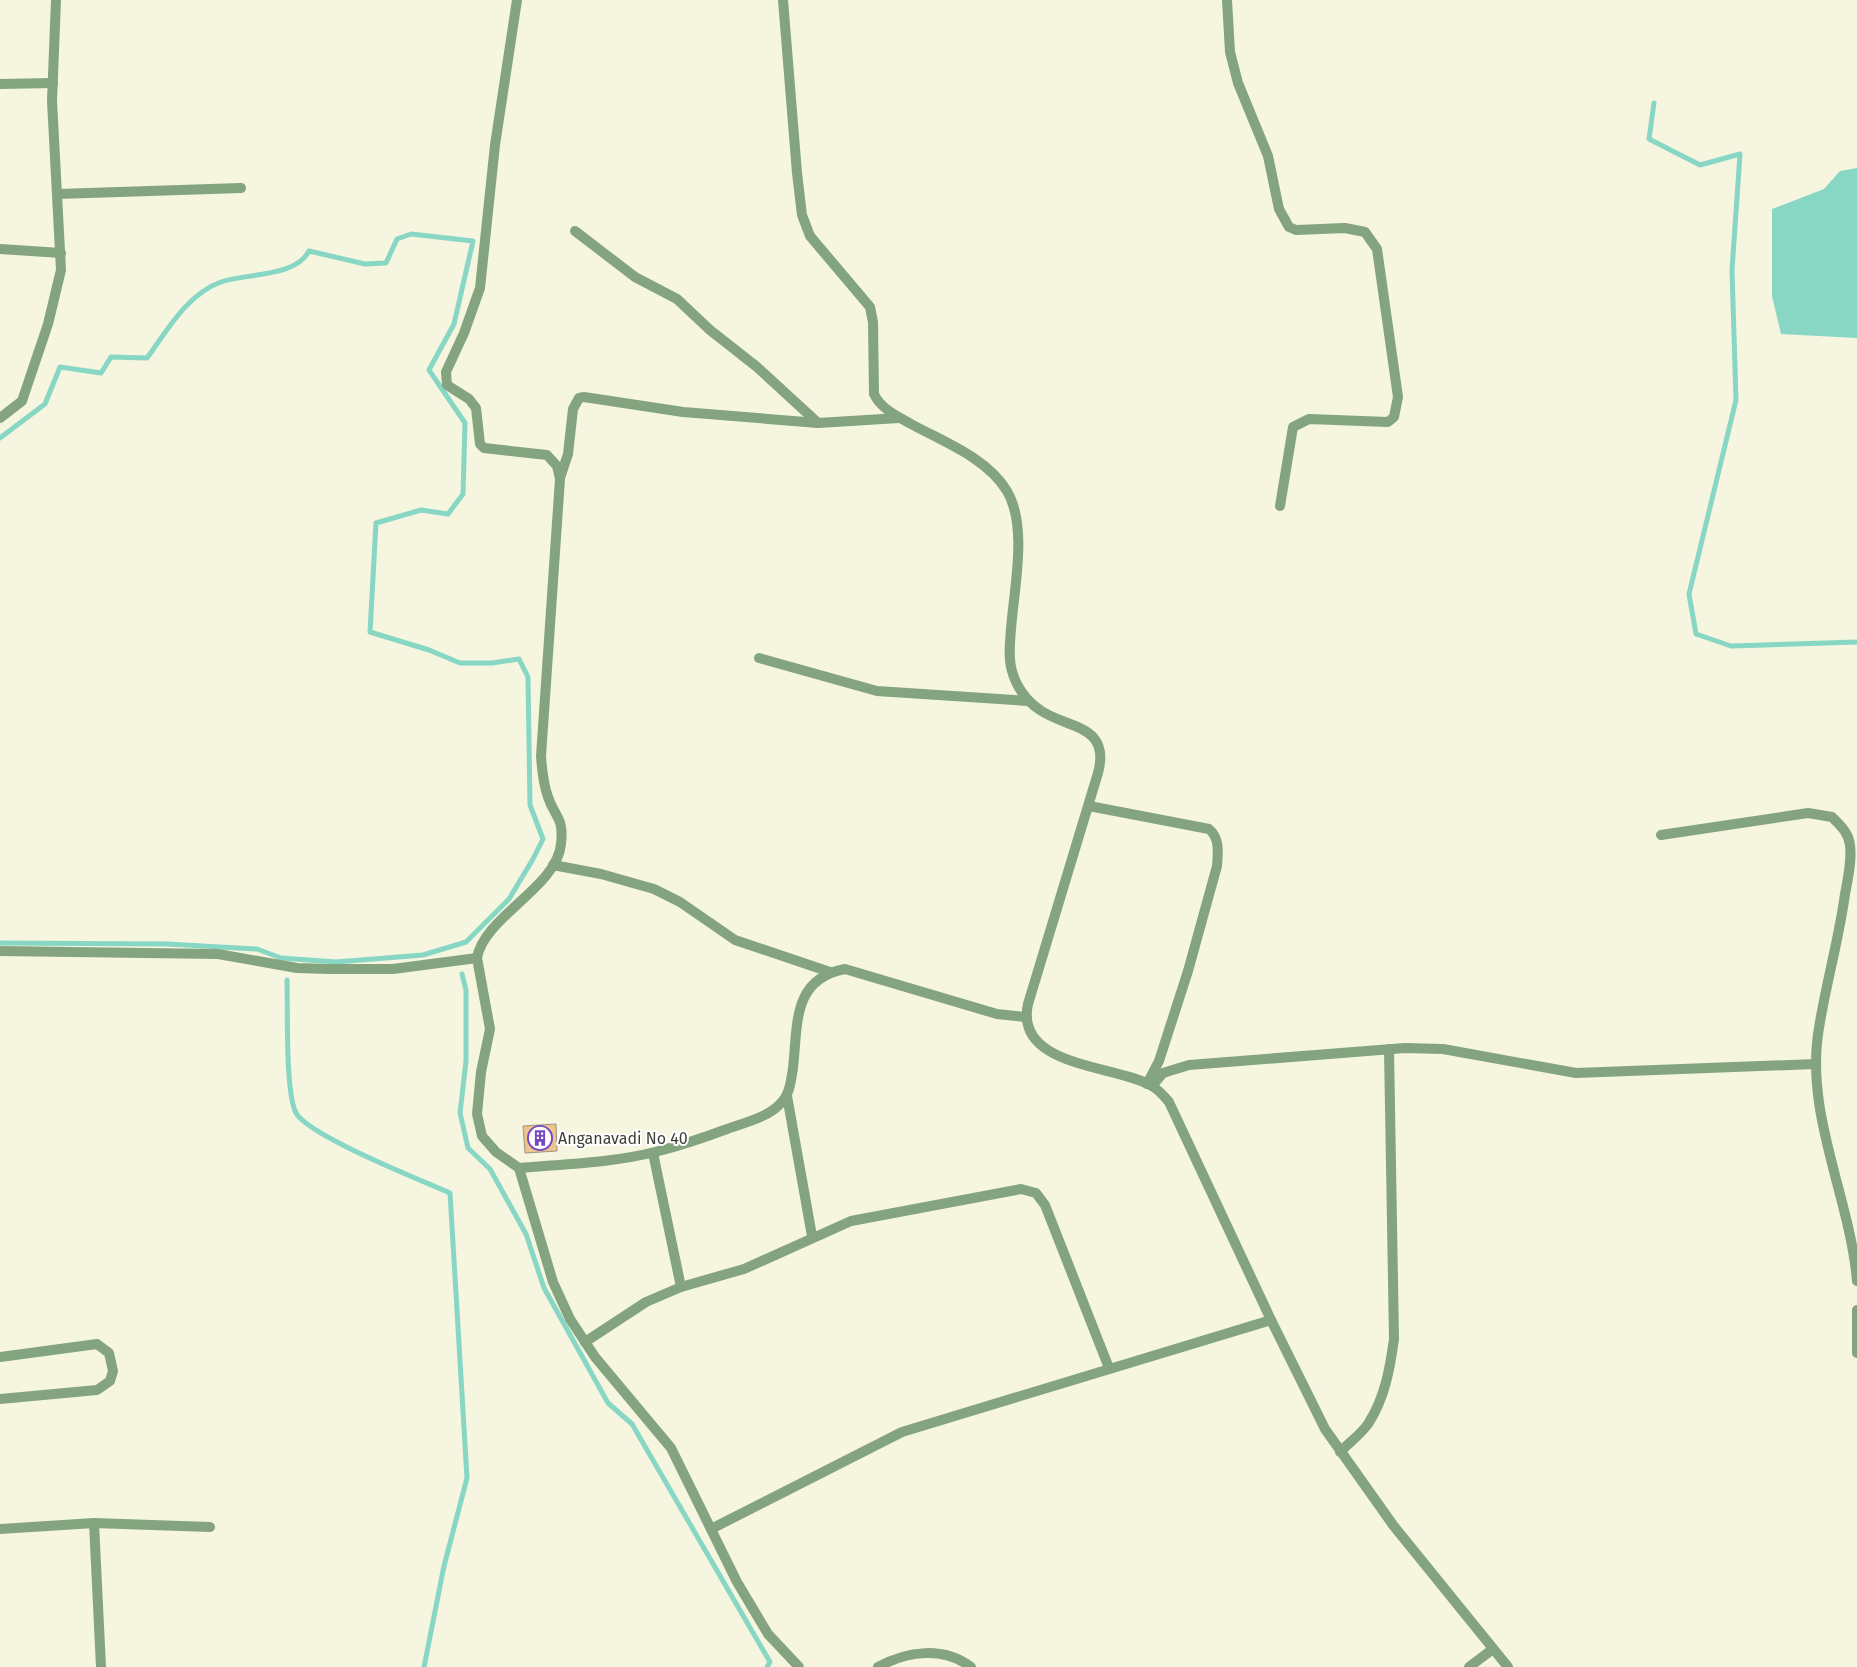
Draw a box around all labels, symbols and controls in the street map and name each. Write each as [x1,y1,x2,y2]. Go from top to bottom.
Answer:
building icon: Anganavadi No 40 [527,1125,553,1151]
place label: Anganavadi No 40 [558,1129,688,1148]

